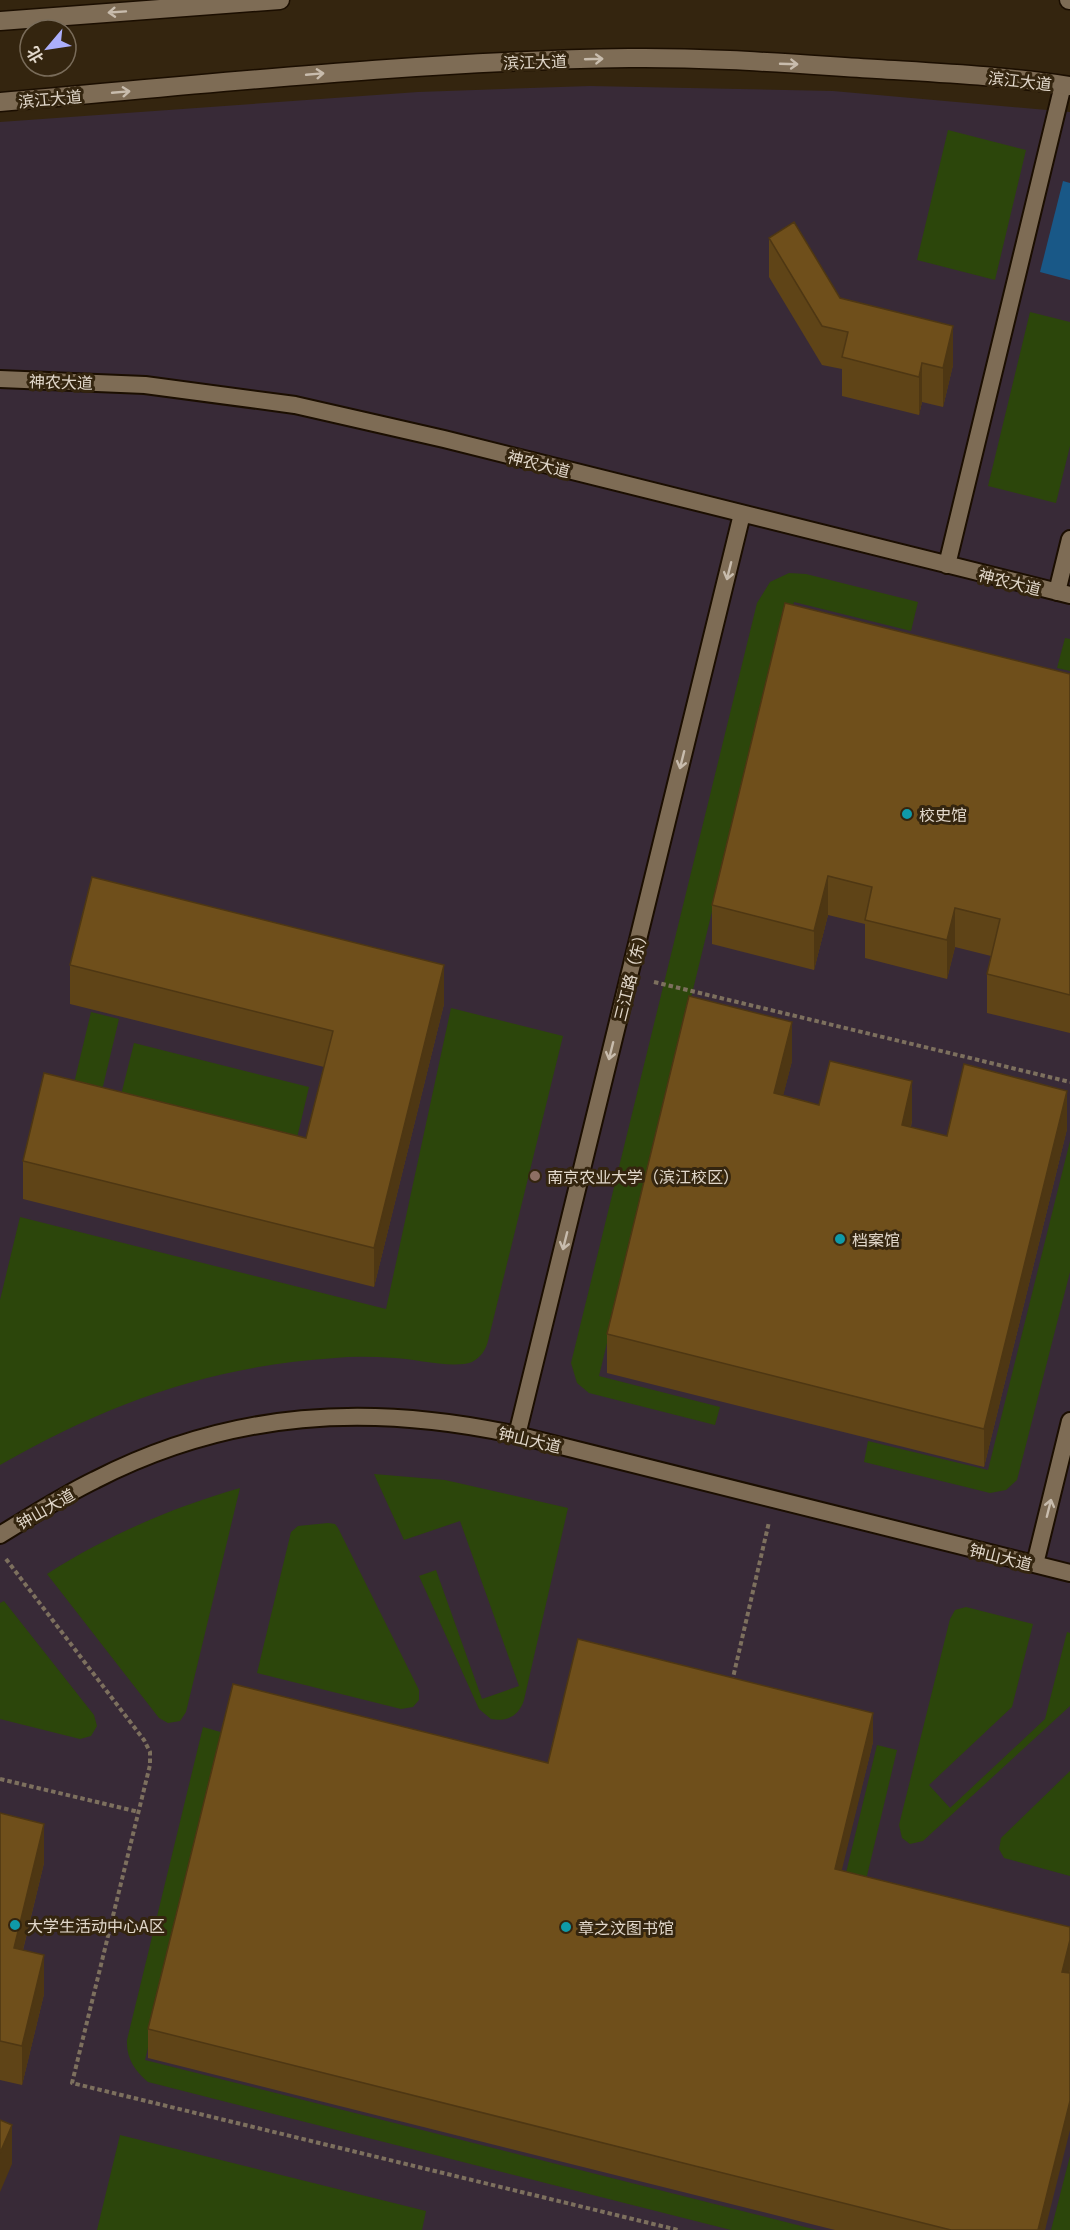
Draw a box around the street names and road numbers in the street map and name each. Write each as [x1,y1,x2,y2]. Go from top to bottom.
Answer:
street label: 滨江大道 [503,48,567,74]
street label: 滨江大道 [987,65,1053,95]
street label: 滨江大道 [17,83,83,113]
street label: 神农大道 [29,368,93,394]
street label: 神农大道 [505,444,573,482]
street label: 神农大道 [976,562,1044,600]
street label: 三江路（东） [607,925,653,1023]
street label: 钟山大道 [496,1420,564,1458]
street label: 钟山大道 [11,1482,79,1534]
street label: 钟山大道 [967,1537,1035,1575]

